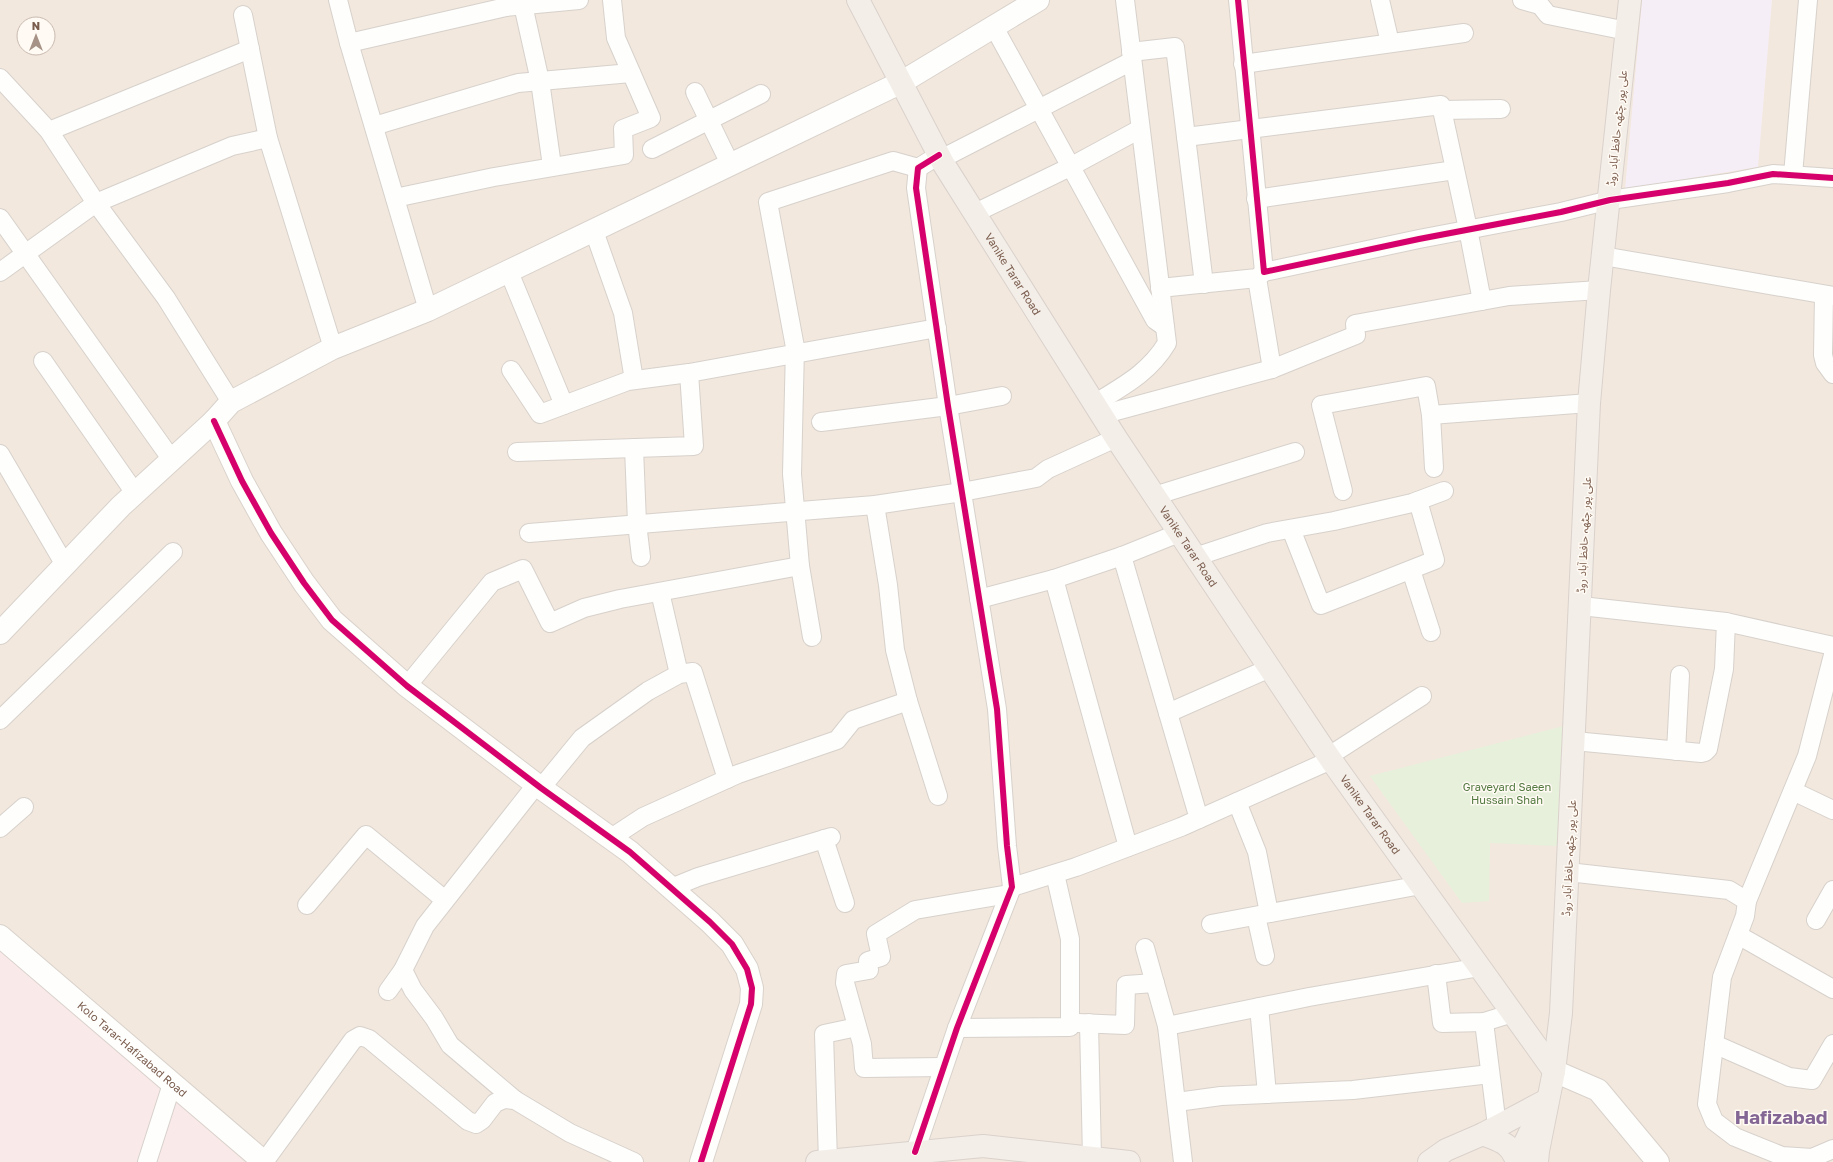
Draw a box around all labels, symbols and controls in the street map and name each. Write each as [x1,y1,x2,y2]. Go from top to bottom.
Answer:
north arrow [16,16,56,56]
text: N [32,19,40,32]
street label: علی پور چٹھہ حافظ آباد روڈ [1604,69,1631,187]
street label: Vanike Tarar Road [983,230,1044,317]
street label: علی پور چٹھہ حافظ آباد روڈ [1574,476,1595,594]
street label: Vanike Tarar Road [1157,503,1220,589]
street label: Vanike Tarar Road [1338,772,1403,856]
park label: Graveyard Saeen Hussain Shah [1463,780,1551,806]
street label: علی پور چٹھہ حافظ آباد روڈ [1559,799,1580,917]
street label: Kolo Tarar-Hafizabad Road [75,998,190,1099]
district label: Hafizabad [1735,1105,1827,1128]

